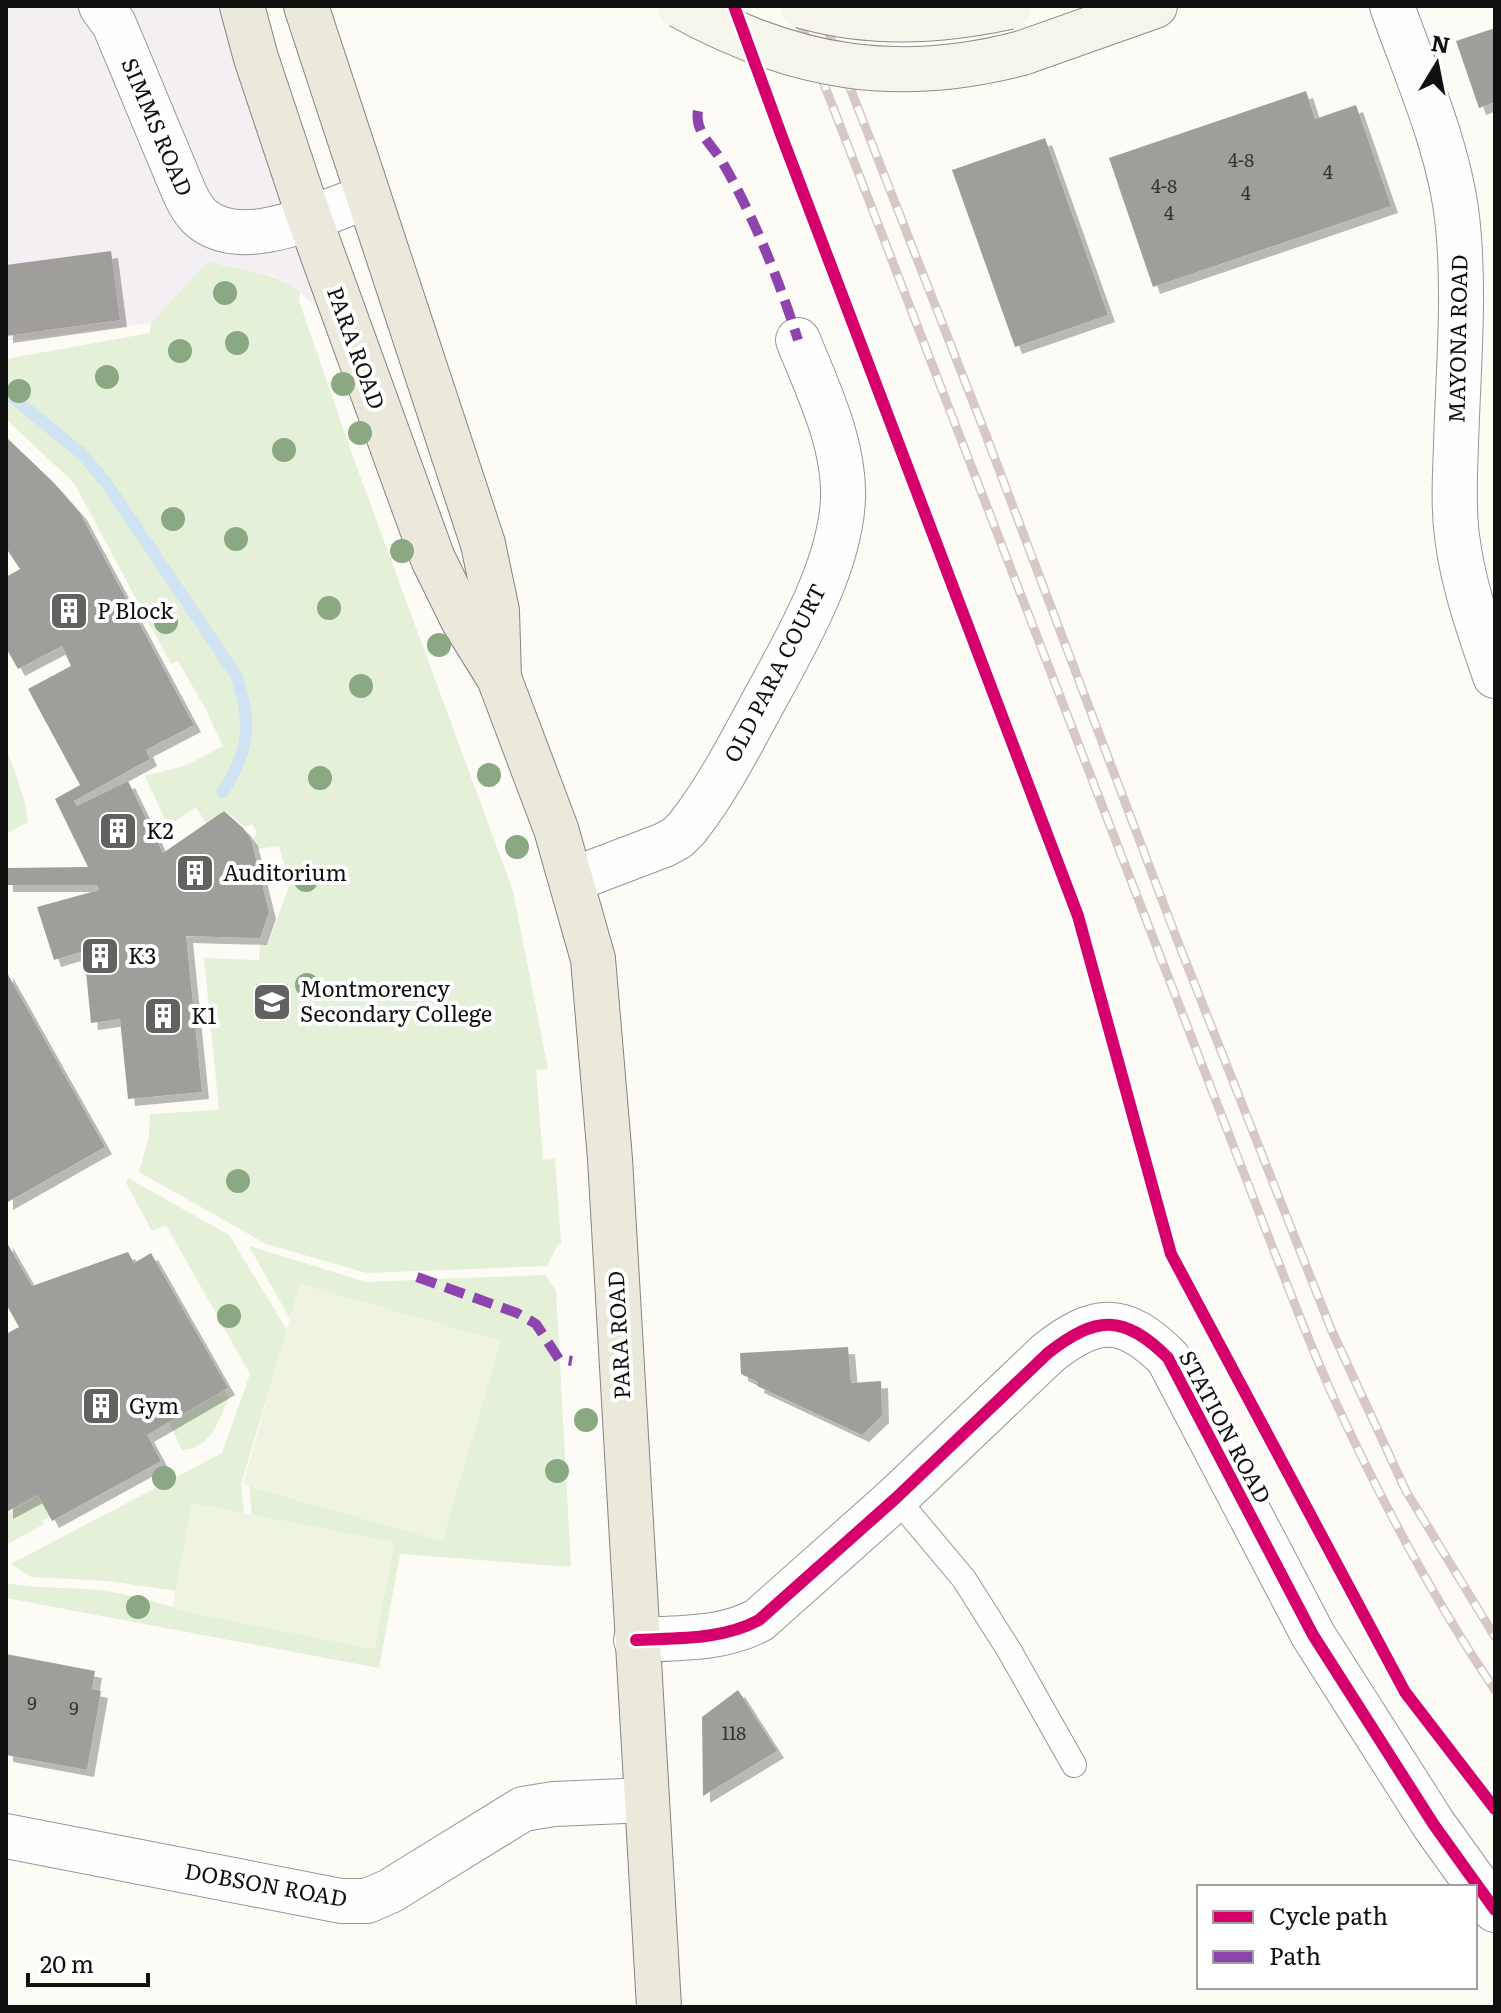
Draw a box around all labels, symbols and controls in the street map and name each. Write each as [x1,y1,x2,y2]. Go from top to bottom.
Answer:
north arrow [1397,24,1477,104]
text: N [1429,25,1453,61]
street label: SIMMS ROAD [114,52,202,201]
house number: 4-8 [1228,146,1254,173]
house number: 4 [1323,158,1333,185]
house number: 4-8 [1151,172,1177,199]
house number: 4 [1241,179,1251,206]
house number: 4 [1164,199,1174,226]
street label: MAYONA ROAD [1439,254,1474,424]
street label: PARA ROAD [320,282,395,413]
street label: OLD PARA COURT [714,577,833,767]
building icon: P Block [48,590,90,632]
place label: P Block [97,593,174,626]
building icon: K2 [97,810,139,852]
place label: K2 [146,813,174,846]
building icon: Auditorium [174,852,216,894]
place label: Auditorium [223,855,347,888]
building icon: K3 [79,935,121,977]
place label: K3 [128,938,157,971]
place label: Montmorency Secondary College [300,971,492,1029]
school or university icon: Montmorency Secondary College [251,981,293,1023]
building icon: K1 [142,995,184,1037]
place label: K1 [191,998,217,1031]
street label: PARA ROAD [598,1270,637,1400]
street label: STATION ROAD [1172,1344,1281,1509]
building icon: Gym [80,1385,122,1427]
place label: Gym [129,1388,179,1421]
house number: 9 [27,1689,37,1716]
house number: 9 [69,1694,79,1721]
house number: 118 [722,1719,746,1746]
street label: DOBSON ROAD [182,1853,350,1914]
legend [1197,1885,1477,1989]
text: Cycle path [1269,1897,1388,1932]
scale bar [28,1937,148,1987]
text: Path [1269,1937,1321,1972]
text: 20 m [40,1945,94,1980]

